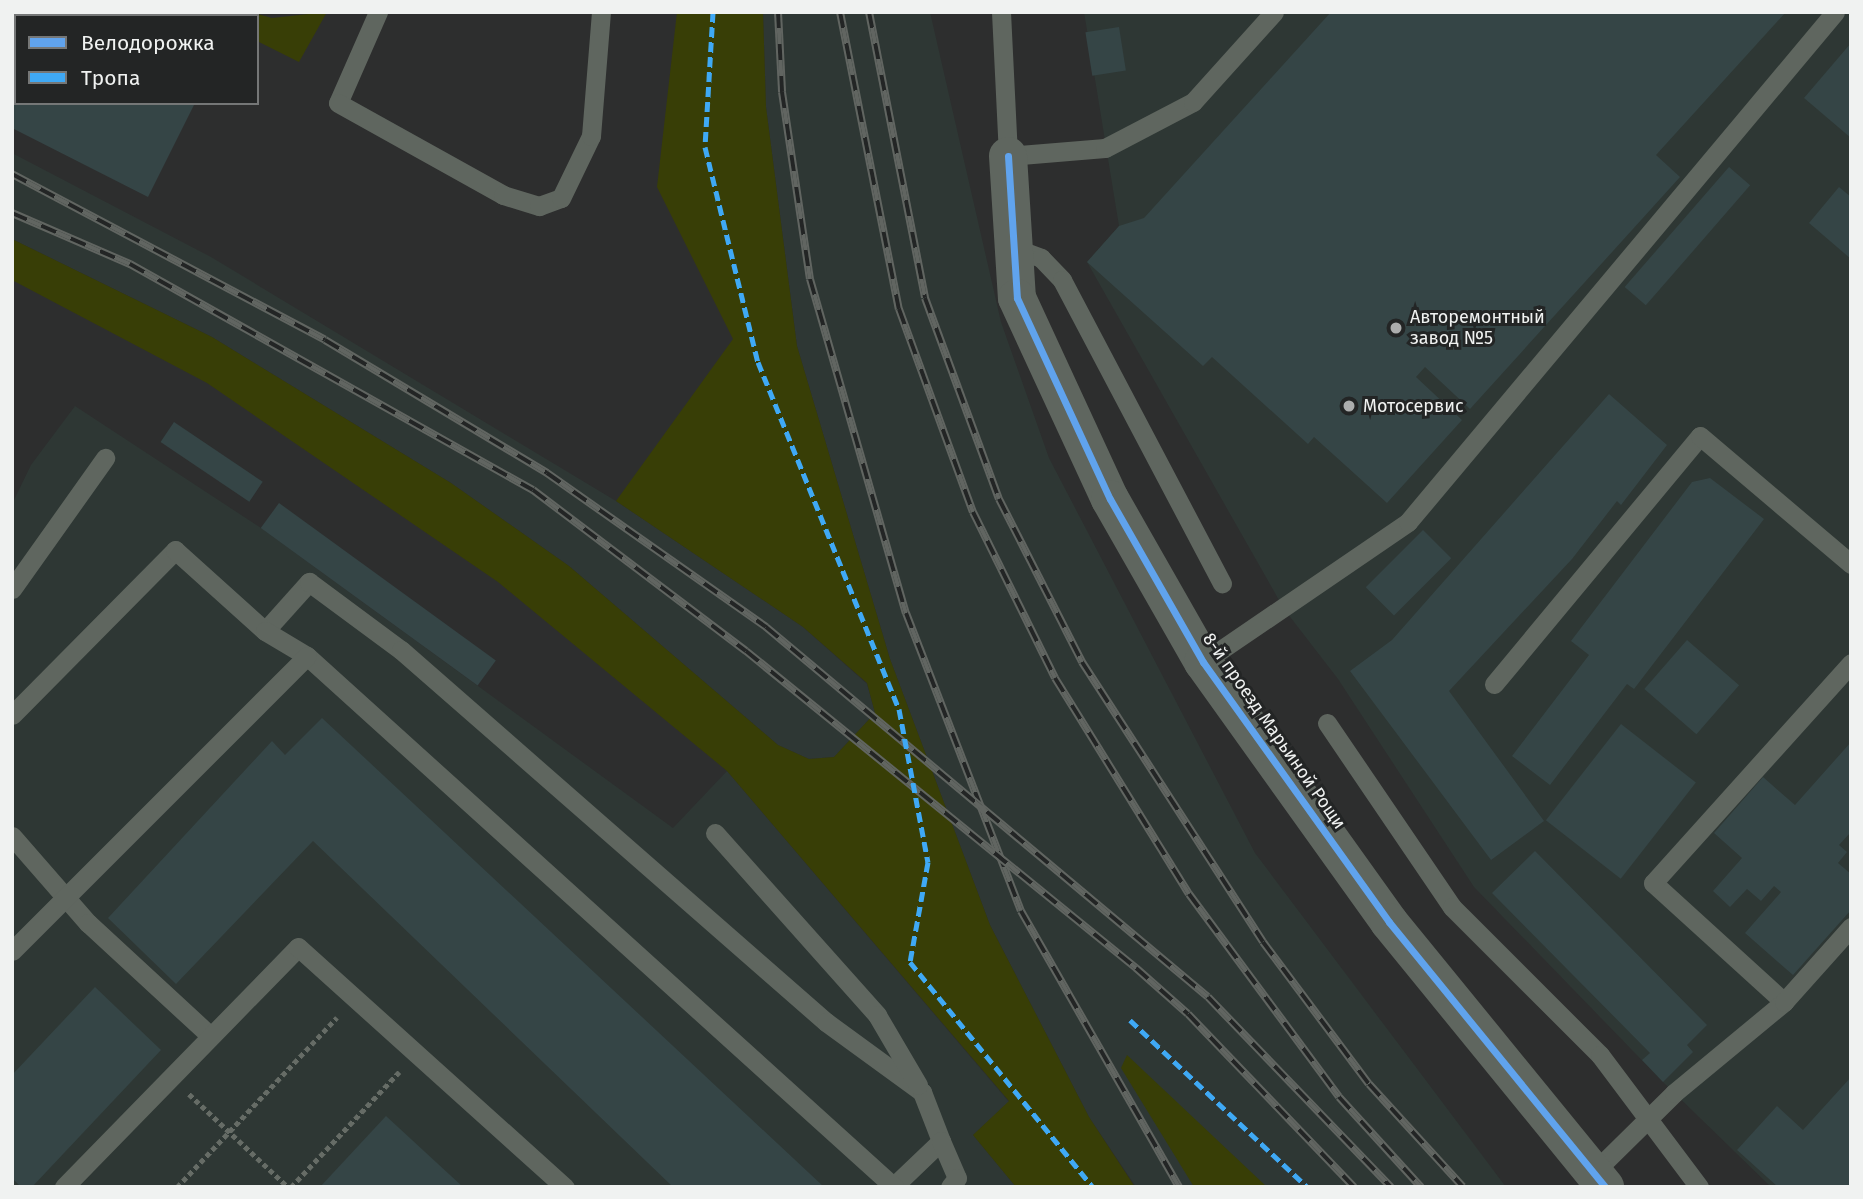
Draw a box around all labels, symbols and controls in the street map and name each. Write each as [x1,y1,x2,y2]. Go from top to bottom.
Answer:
legend [14,14,259,105]
text: Велодорожка [81,30,215,56]
text: Тропа [81,65,140,91]
place label: Авторемонтный завод №5 [1410,307,1545,350]
marker: Авторемонтный завод №5 [1388,320,1404,336]
place label: Мотосервис [1363,395,1464,417]
marker: Мотосервис [1341,398,1357,414]
street label: 8-й проезд Марьиной Рощи [1198,629,1350,833]

